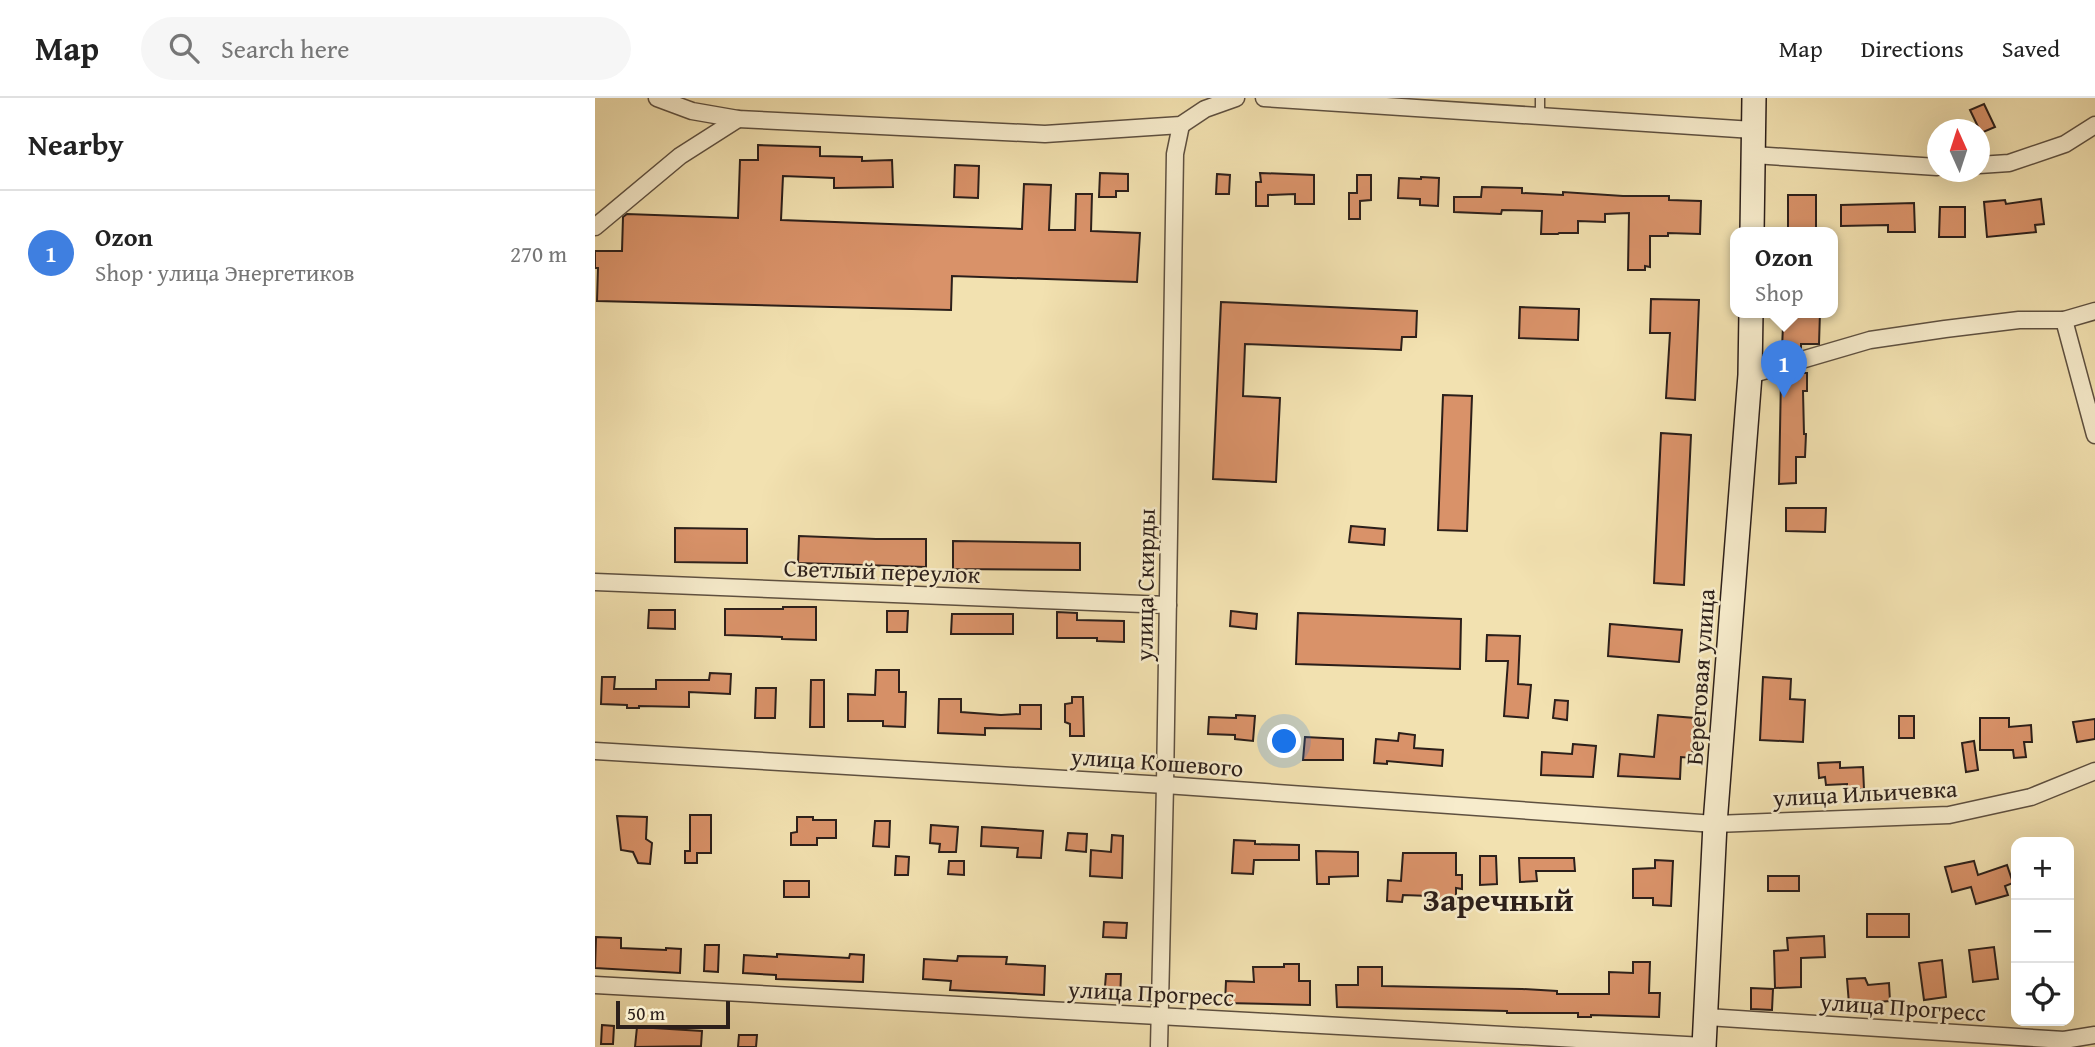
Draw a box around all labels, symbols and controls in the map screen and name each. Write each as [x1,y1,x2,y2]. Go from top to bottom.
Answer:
search box [141,17,631,80]
text: Map [35,24,99,72]
icon: search [165,29,203,67]
text: Search here [221,29,349,68]
text: Map [1779,31,1823,66]
text: Directions [1861,31,1964,66]
text: Saved [2002,31,2060,66]
north arrow [1927,119,1990,182]
text: Nearby [28,122,124,166]
text: Ozon [95,217,153,256]
popup [1730,227,1838,318]
text: 1 [45,237,57,270]
text: 270 m [510,237,567,270]
text: Ozon [1755,237,1813,276]
text: Shop · улица Энергетиков [95,256,354,289]
text: Shop [1755,276,1803,309]
pin: 1 [1761,340,1807,398]
street label: улица Скирды [1126,508,1164,663]
street label: Светлый переулок [783,550,981,592]
street label: Береговая улица [1676,587,1724,766]
your location [1267,724,1301,758]
street label: улица Кошевого [1069,738,1244,785]
street label: улица Ильичевка [1771,771,1959,815]
map controls [2011,837,2074,1026]
button: + [2011,837,2074,900]
district label: Заречный [1422,876,1574,923]
button: − [2011,900,2074,963]
button: locate [2011,963,2074,1026]
street label: улица Прогресс [1066,971,1235,1015]
street label: улица Прогресс [1818,984,1988,1030]
scale bar [616,998,730,1030]
text: 50 m [627,999,665,1027]

